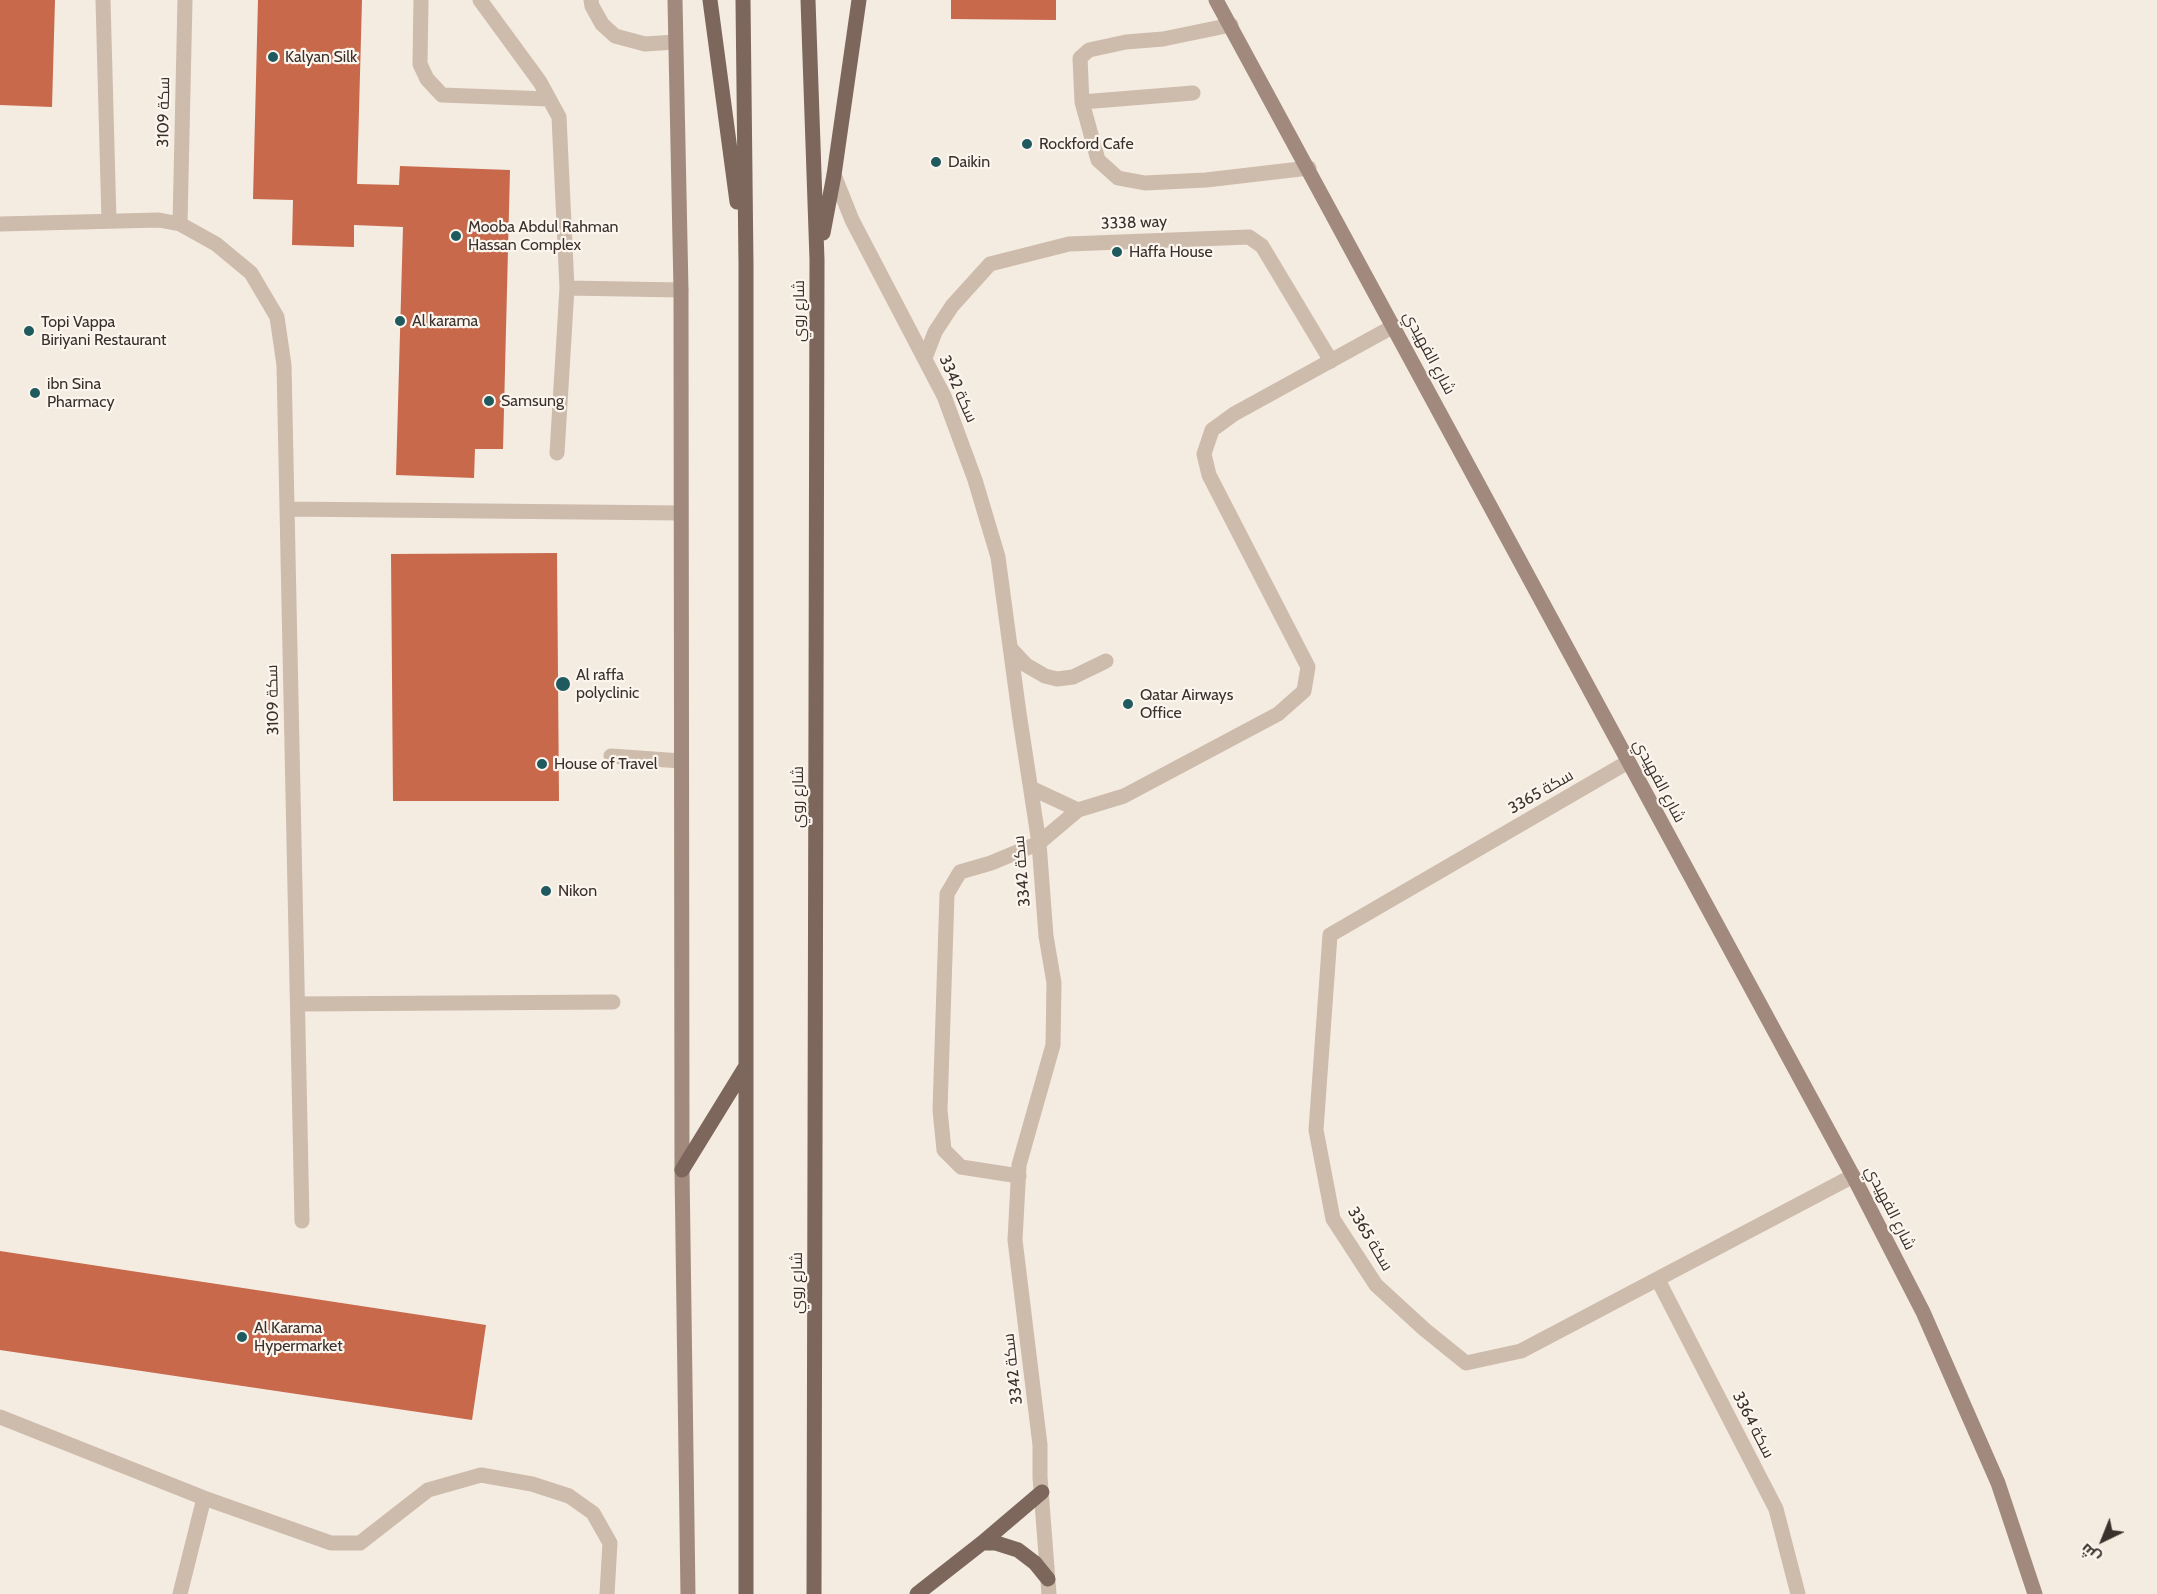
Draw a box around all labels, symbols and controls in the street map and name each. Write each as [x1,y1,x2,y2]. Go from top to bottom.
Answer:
place label: Kalyan Silk [285,47,357,67]
marker: Kalyan Silk [266,50,280,64]
street label: سكة 3109 [154,76,174,148]
place label: Rockford Cafe [1039,134,1134,154]
marker: Rockford Cafe [1020,137,1034,151]
place label: Daikin [948,152,990,172]
marker: Daikin [929,155,943,169]
street label: 3338 way [1101,212,1167,234]
place label: Mooba Abdul Rahman Hassan Complex [468,217,619,255]
marker: Mooba Abdul Rahman Hassan Complex [449,229,463,243]
place label: Haffa House [1129,242,1213,262]
marker: Haffa House [1110,245,1124,259]
street label: شارع روي [789,280,809,342]
street label: شارع الفهيدي [1399,308,1459,398]
place label: Al karama [412,311,478,331]
place label: Topi Vappa Biriyani Restaurant [41,312,166,350]
marker: Al karama [393,314,407,328]
marker: Topi Vappa Biriyani Restaurant [22,324,36,338]
street label: سكة 3342 [935,352,981,426]
place label: ibn Sina Pharmacy [47,374,115,412]
marker: ibn Sina Pharmacy [28,386,42,400]
place label: Samsung [501,391,564,411]
marker: Samsung [482,394,496,408]
street label: سكة 3109 [263,664,283,736]
place label: Al raffa polyclinic [576,665,639,703]
marker: Al raffa polyclinic [554,675,572,693]
place label: Qatar Airways Office [1140,685,1233,723]
marker: Qatar Airways Office [1121,697,1135,711]
street label: شارع الفهيدي [1629,736,1689,826]
place label: House of Travel [554,754,657,774]
marker: House of Travel [535,757,549,771]
street label: شارع روي [788,766,808,828]
street label: سكة 3365 [1505,766,1577,818]
street label: سكة 3342 [1009,835,1035,907]
place label: Nikon [558,881,597,901]
marker: Nikon [539,884,553,898]
street label: شارع الفهيدي [1861,1163,1919,1253]
street label: سكة 3365 [1343,1203,1397,1275]
street label: شارع روي [787,1252,807,1314]
place label: Al Karama Hypermarket [254,1318,343,1356]
marker: Al Karama Hypermarket [235,1330,249,1344]
street label: سكة 3342 [999,1332,1027,1406]
street label: سكة 3364 [1728,1388,1778,1462]
north arrow [2073,1510,2133,1570]
text: ش [2076,1540,2104,1567]

